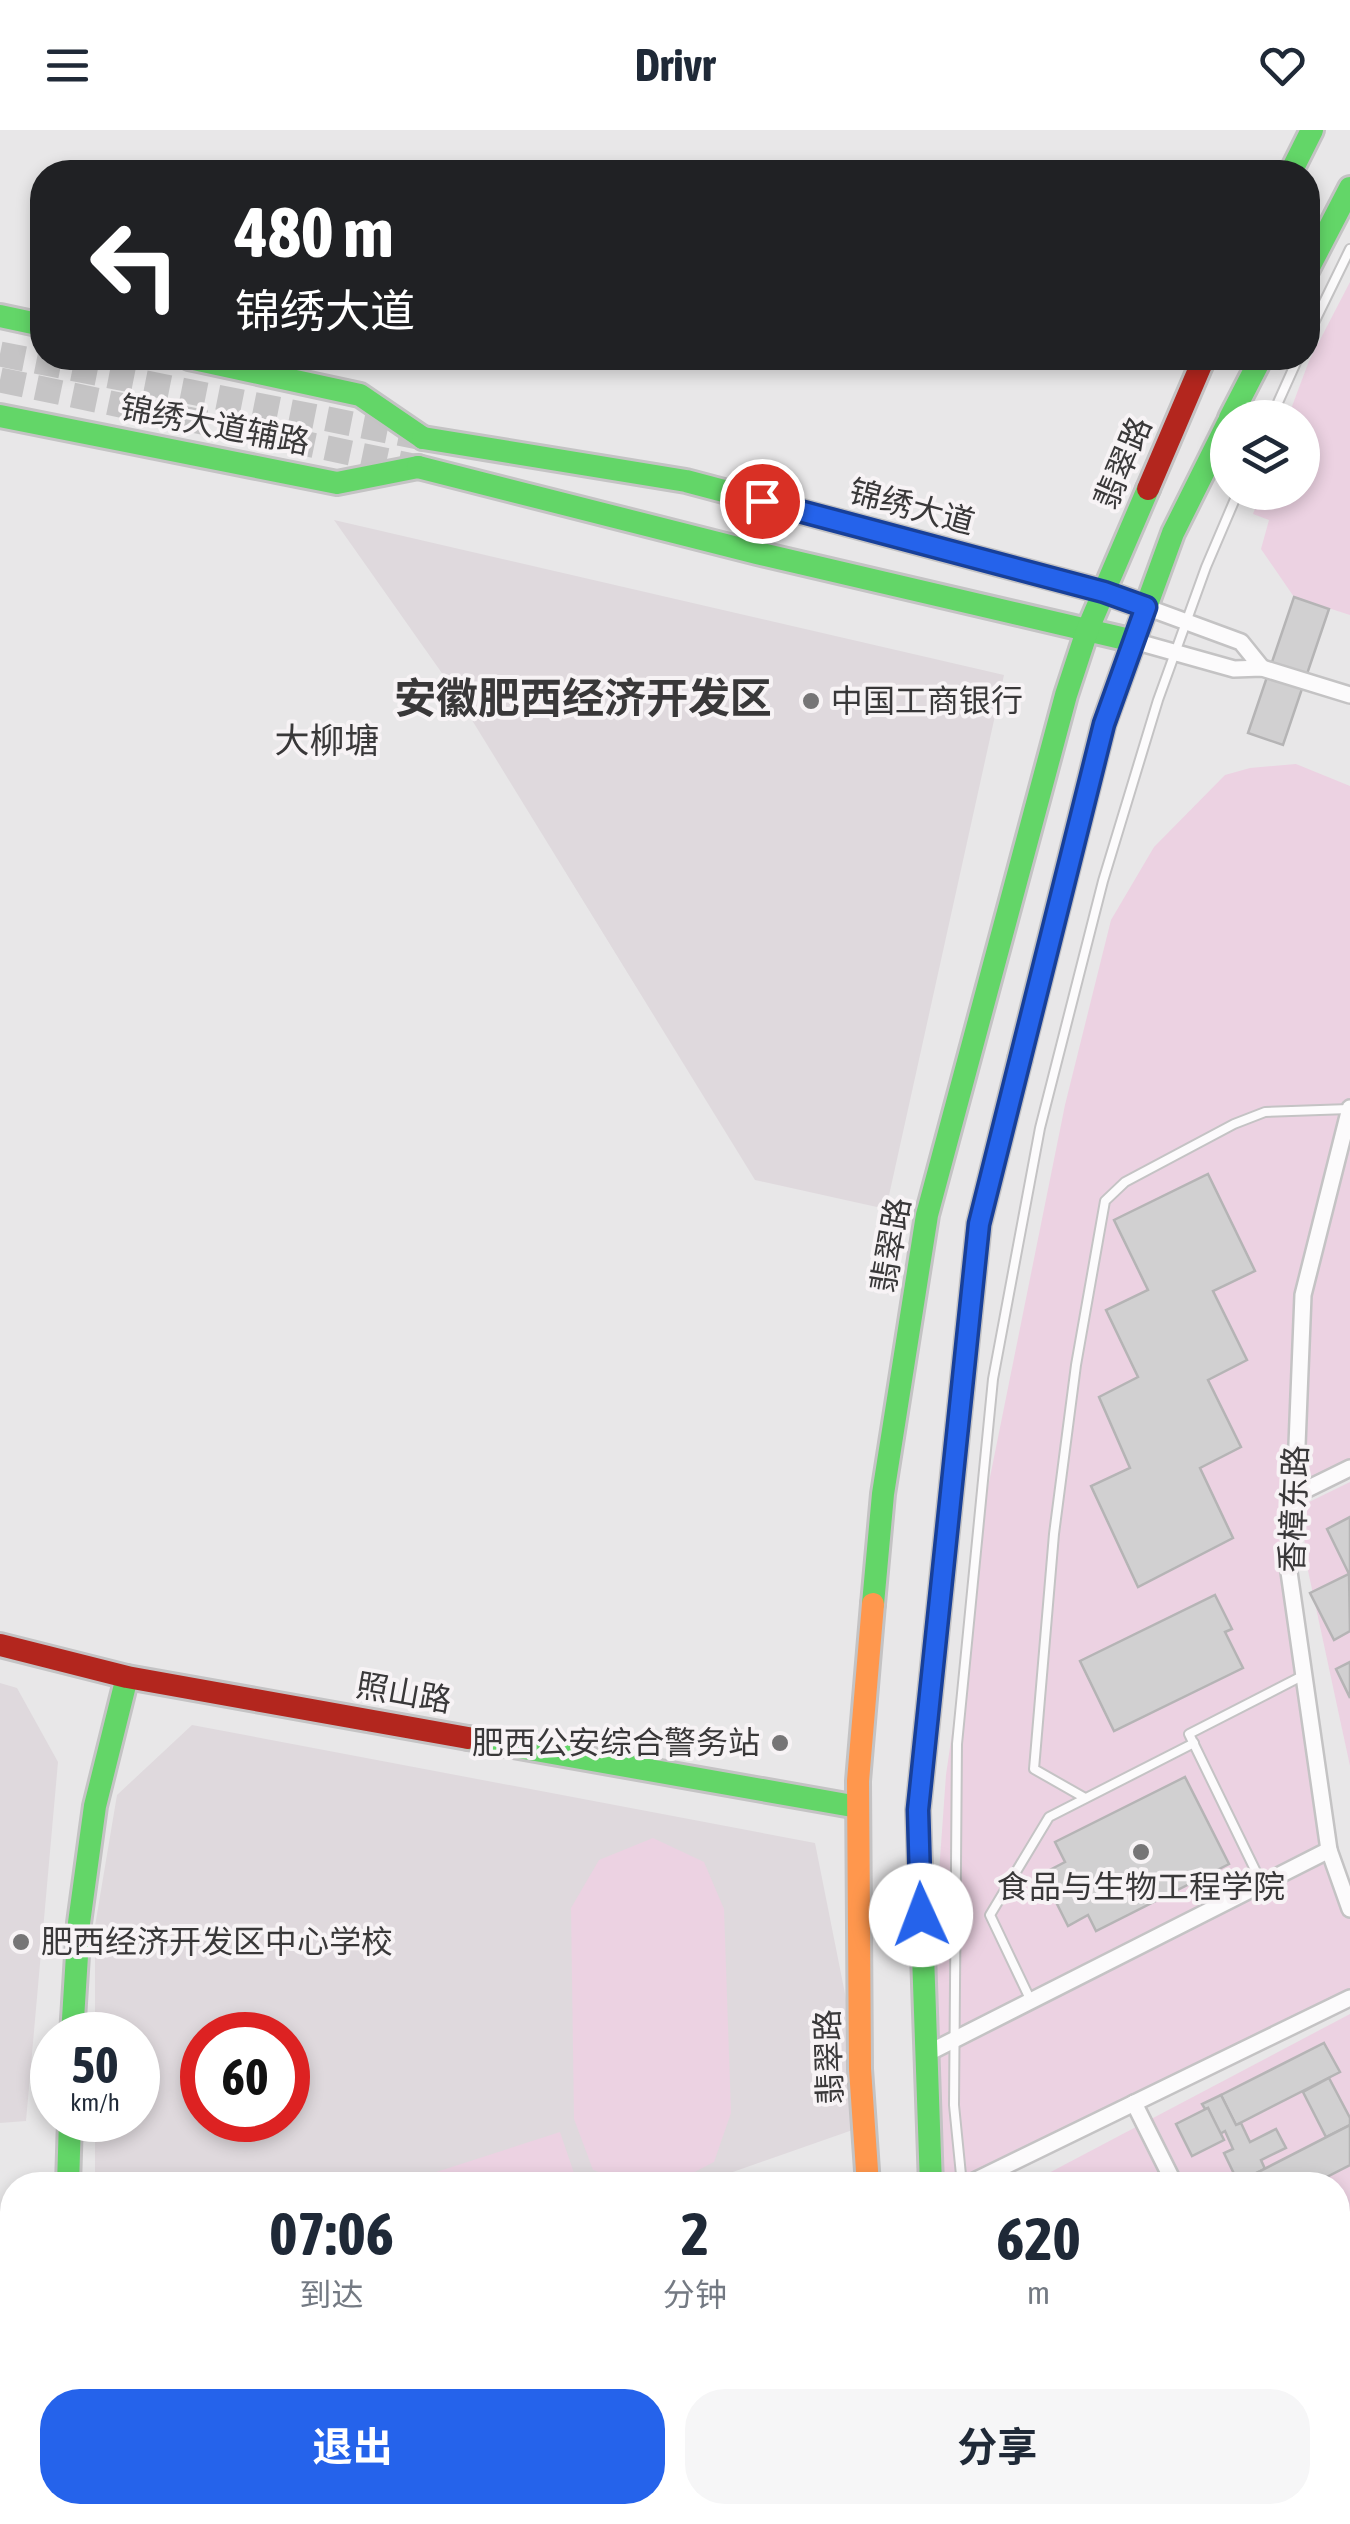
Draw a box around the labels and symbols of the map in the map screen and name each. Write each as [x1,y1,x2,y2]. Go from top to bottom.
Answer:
street label: 锦绣大道辅路 [117,388,313,461]
street label: 翡翠路 [1087,411,1158,514]
pin [720,459,805,544]
street label: 锦绣大道 [846,472,979,541]
district label: 安徽肥西经济开发区 [394,674,772,722]
place label: 中国工商银行 [831,682,1023,719]
marker: 中国工商银行 [800,690,822,712]
district label: 大柳塘 [274,720,380,760]
street label: 翡翠路 [864,1194,917,1295]
street label: 香樟东路 [1273,1444,1314,1574]
street label: 照山路 [354,1666,455,1719]
place label: 肥西公安综合警务站 [472,1724,760,1761]
marker: 肥西公安综合警务站 [769,1732,791,1754]
marker: 食品与生物工程学院 [1130,1841,1152,1863]
position arrow [869,1863,973,1967]
place label: 食品与生物工程学院 [997,1868,1285,1905]
place label: 肥西经济开发区中心学校 [41,1923,393,1960]
marker: 肥西经济开发区中心学校 [10,1931,32,1953]
street label: 翡翠路 [808,2008,849,2106]
speed limit sign: 60 [180,2012,310,2142]

